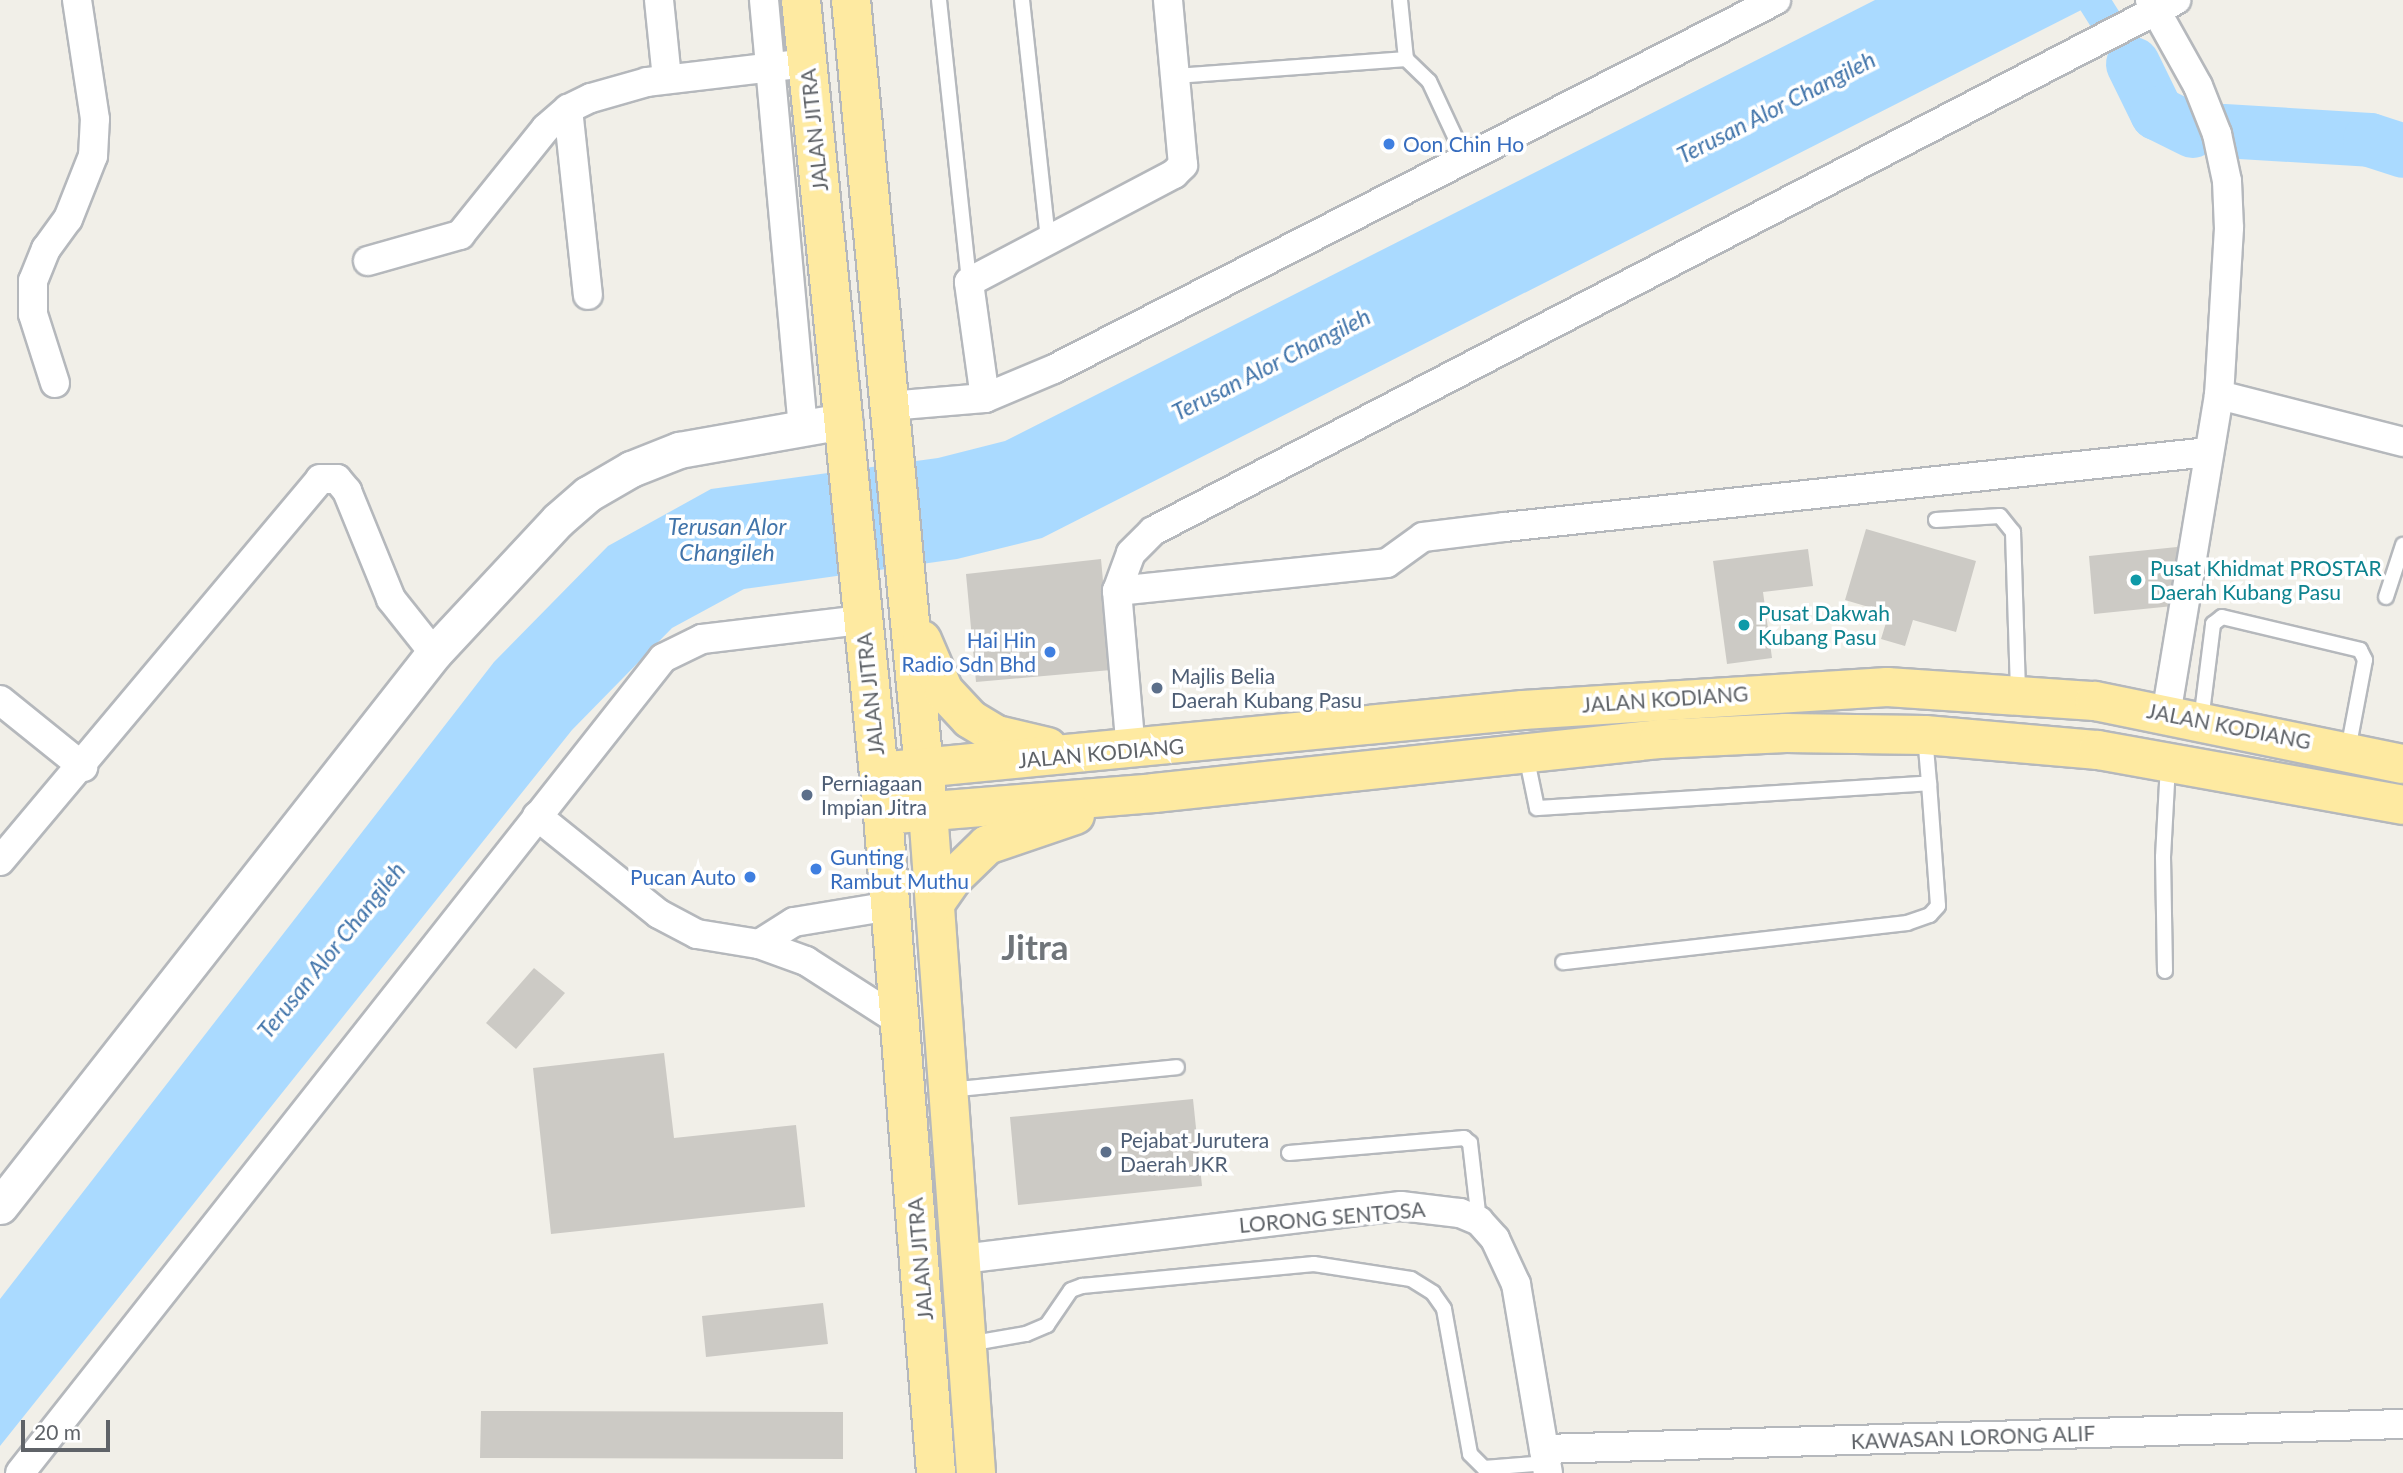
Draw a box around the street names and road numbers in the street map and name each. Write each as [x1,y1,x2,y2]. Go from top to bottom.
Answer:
street label: JALAN JITRA [795,67,833,193]
street label: JALAN JITRA [851,631,889,757]
street label: JALAN KODIANG [1581,681,1749,717]
street label: JALAN KODIANG [2145,698,2313,754]
street label: JALAN KODIANG [1017,733,1185,773]
street label: JALAN JITRA [902,1196,938,1322]
street label: LORONG SENTOSA [1238,1196,1426,1238]
street label: KAWASAN LORONG ALIF [1850,1420,2096,1454]

